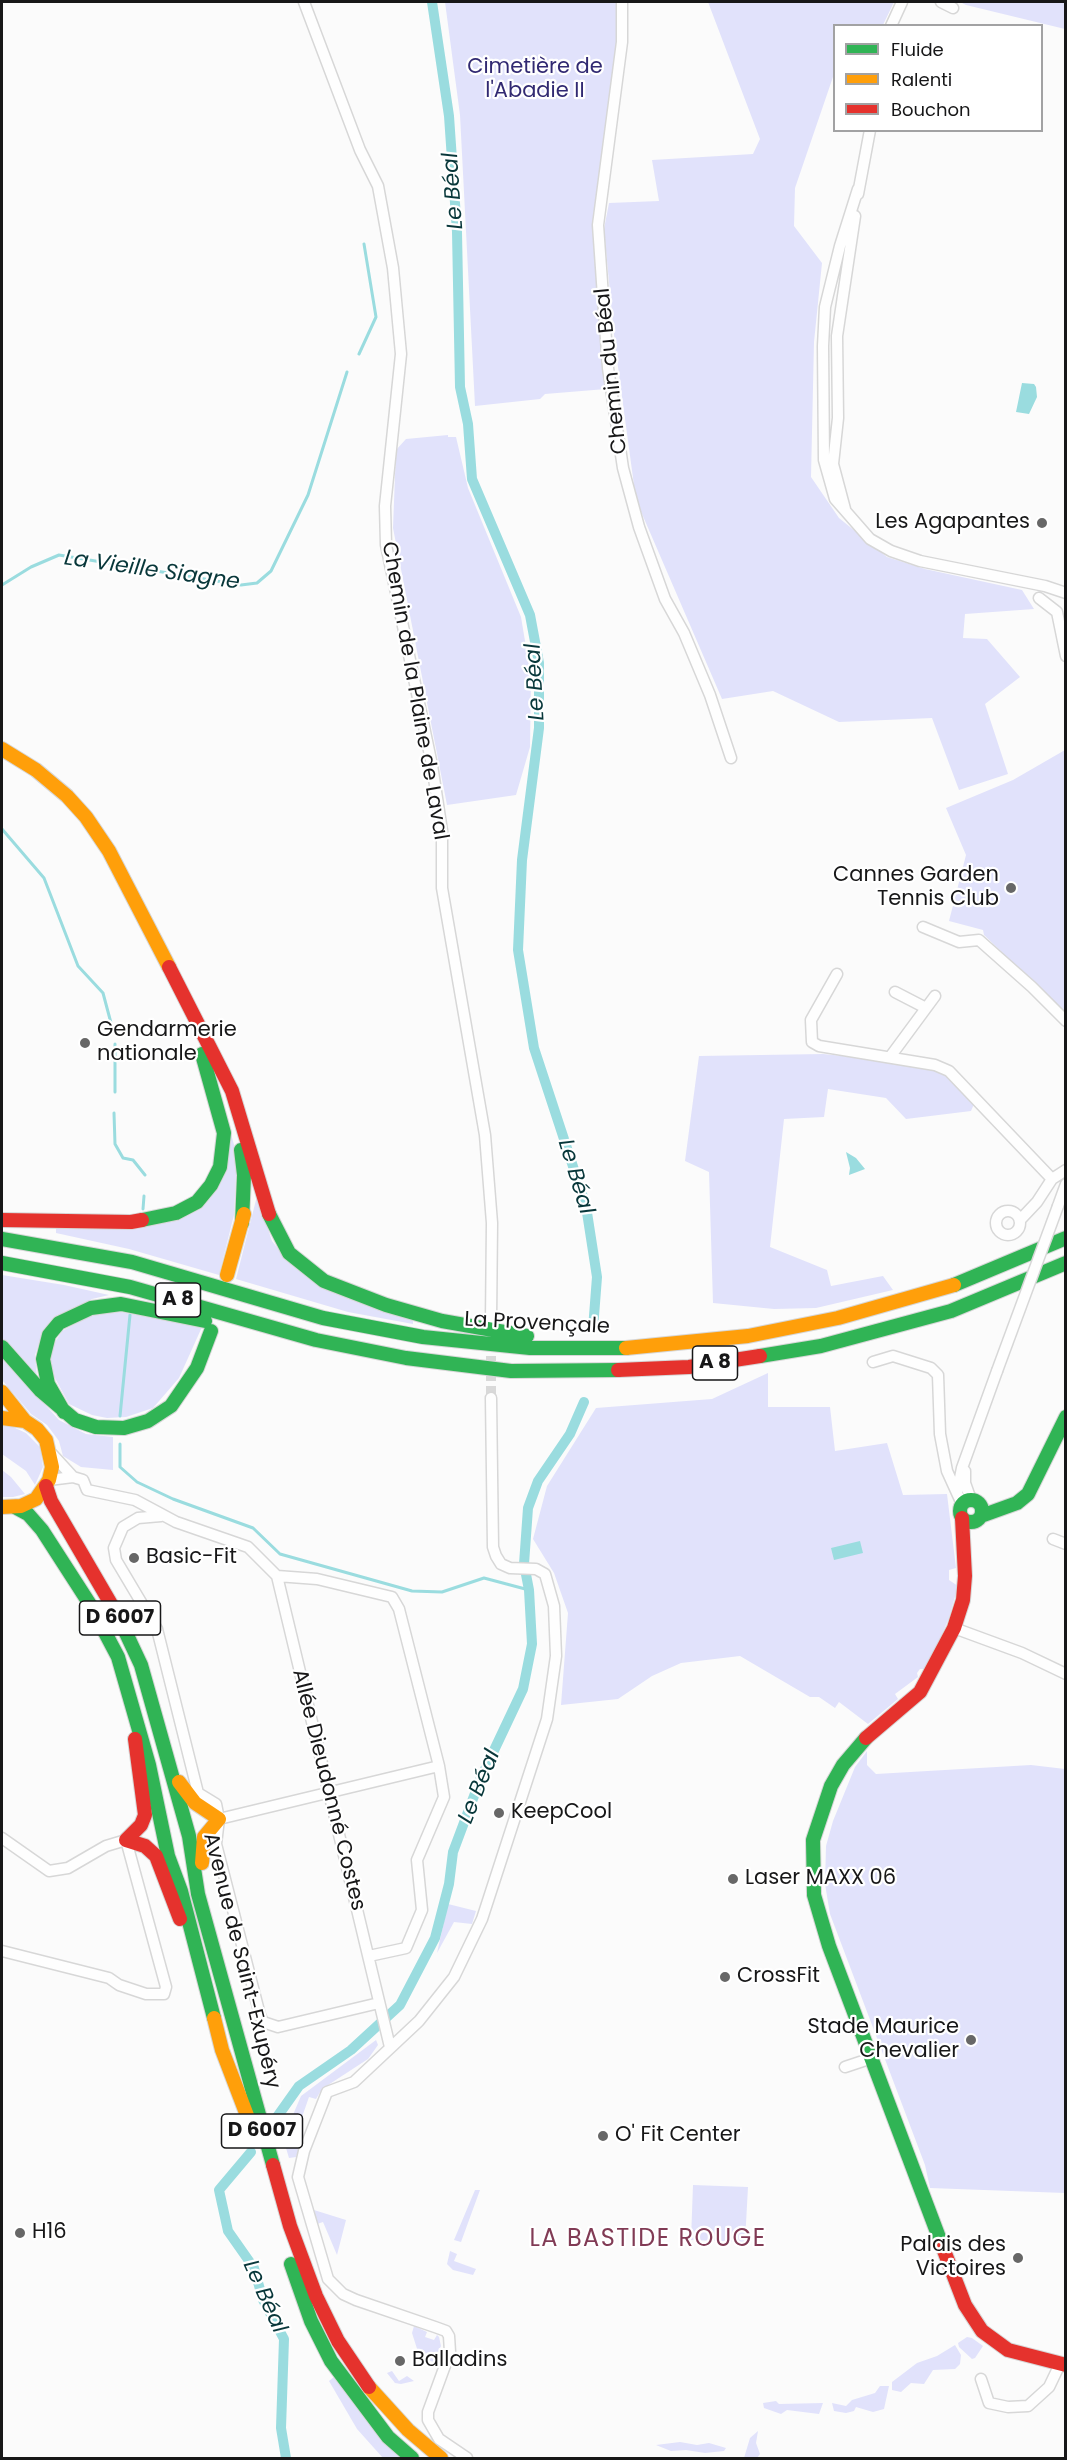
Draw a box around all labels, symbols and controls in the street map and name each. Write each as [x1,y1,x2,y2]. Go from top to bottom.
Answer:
legend [833,24,1043,132]
text: Fluide [891,37,944,62]
park label: Cimetière de l'Abadie II [467,55,603,105]
text: Ralenti [891,67,952,92]
text: Bouchon [891,97,971,122]
water label: Le Béal [438,152,470,230]
street label: Chemin du Béal [591,287,633,455]
place label: Les Agapantes [875,510,1030,536]
marker: Les Agapantes [1035,516,1049,530]
street label: Chemin de la Plaine de Laval [375,540,453,842]
water label: La Vieille Siagne [63,546,241,596]
water label: Le Béal [521,643,551,721]
place label: Cannes Garden Tennis Club [833,863,999,913]
marker: Cannes Garden Tennis Club [1004,881,1018,895]
place label: Gendarmerie nationale [97,1018,237,1068]
marker: Gendarmerie nationale [78,1036,92,1050]
water label: Le Béal [551,1136,599,1218]
road number: A 8 [156,1283,201,1317]
street label: La Provençale [464,1308,610,1340]
road number: A 8 [692,1346,738,1380]
place label: Basic-Fit [146,1545,237,1571]
marker: Basic-Fit [127,1551,141,1565]
road number: D 6007 [80,1601,160,1635]
street label: Allée Dieudonné Costes [286,1667,370,1913]
water label: Le Béal [453,1746,507,1828]
place label: KeepCool [511,1800,612,1826]
marker: KeepCool [492,1806,506,1820]
street label: Avenue de Saint-Exupéry [197,1830,285,2092]
place label: Laser MAXX 06 [745,1866,896,1892]
marker: Laser MAXX 06 [726,1872,740,1886]
place label: CrossFit [737,1964,820,1990]
marker: CrossFit [718,1970,732,1984]
place label: Stade Maurice Chevalier [808,2015,959,2065]
marker: Stade Maurice Chevalier [964,2033,978,2047]
road number: D 6007 [222,2114,302,2148]
place label: O' Fit Center [615,2123,741,2149]
marker: O' Fit Center [596,2129,610,2143]
place label: H16 [32,2220,67,2246]
marker: H16 [13,2226,27,2240]
district label: LA BASTIDE ROUGE [529,2226,767,2254]
place label: Palais des Victoires [900,2233,1006,2283]
marker: Palais des Victoires [1011,2251,1025,2265]
water label: Le Béal [236,2256,292,2338]
place label: Balladins [412,2348,507,2374]
marker: Balladins [393,2354,407,2368]

